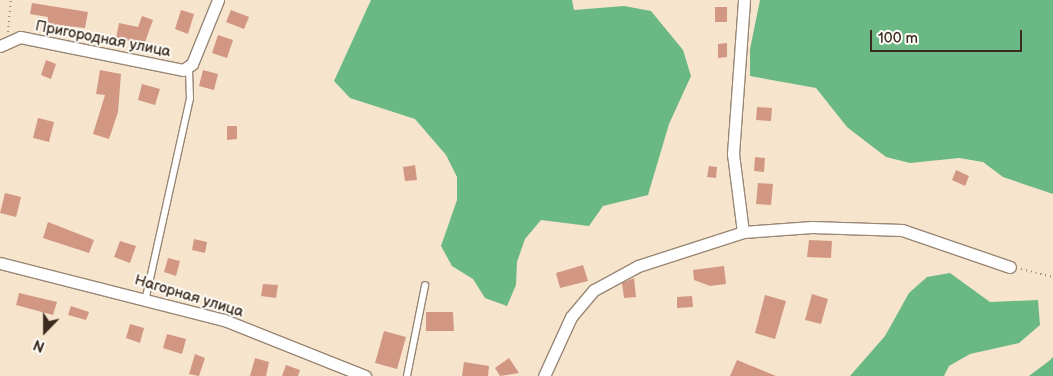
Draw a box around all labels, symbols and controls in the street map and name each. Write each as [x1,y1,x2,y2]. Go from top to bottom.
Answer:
street label: Пригородная улица [34,17,172,61]
scale bar [873,20,1026,52]
text: 100 m [878,29,918,48]
street label: Нагорная улица [132,271,246,321]
north arrow [20,306,70,356]
text: N [31,336,47,355]

